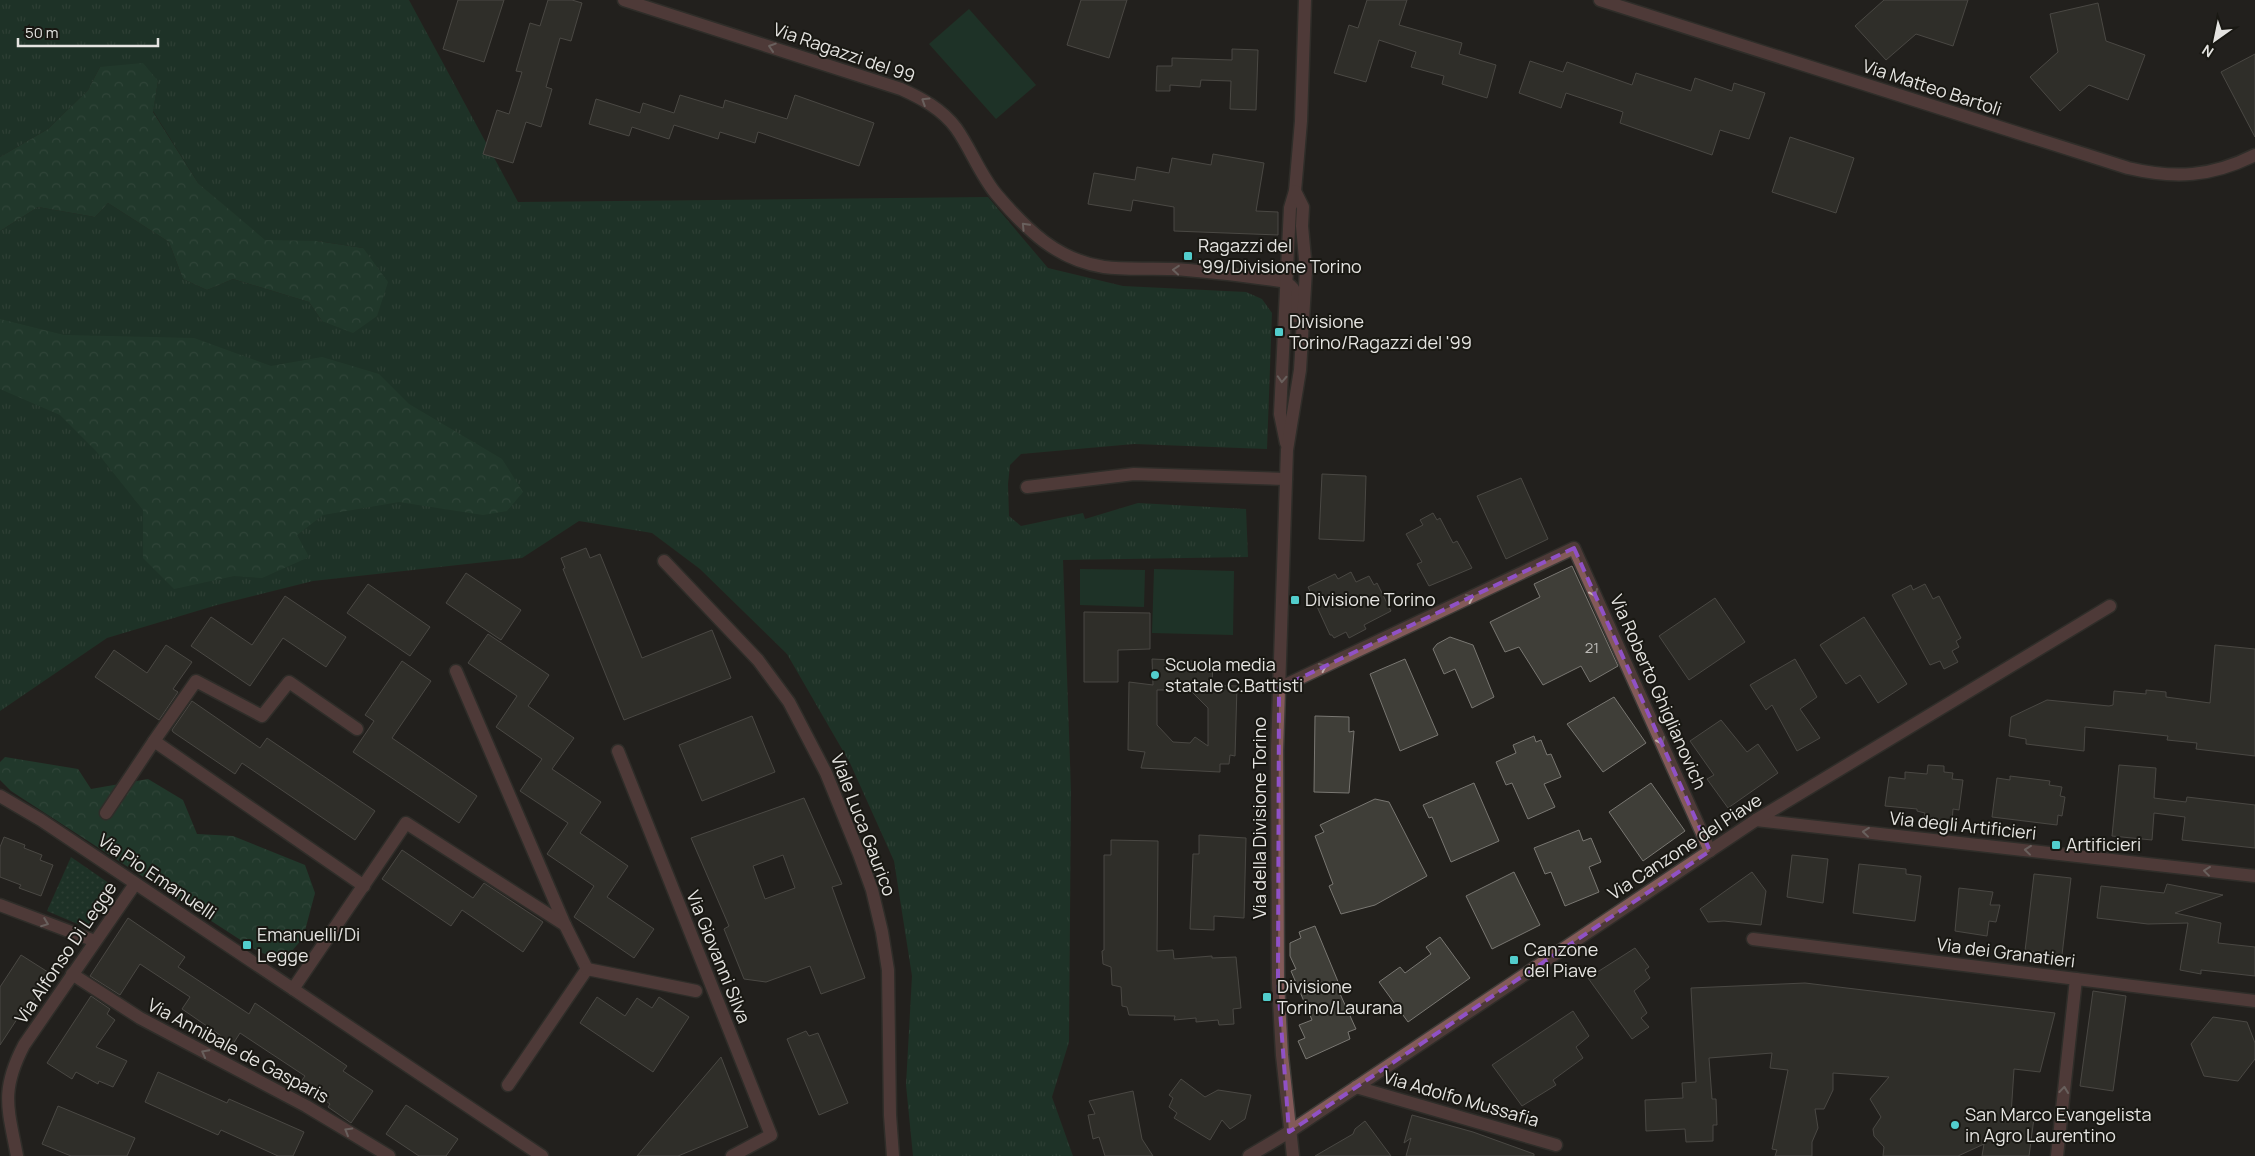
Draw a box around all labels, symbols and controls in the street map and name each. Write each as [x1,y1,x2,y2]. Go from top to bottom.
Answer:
scale bar [18,15,158,47]
north arrow [2190,15,2240,65]
street label: Via Ragazzi del 99 [770,17,918,88]
text: 50 m [25,22,59,43]
text: N [2198,41,2217,62]
one-way arrow [768,43,776,53]
street label: Via Matteo Bartoli [1860,53,2005,121]
one-way arrow [921,98,930,107]
one-way arrow [1022,223,1031,232]
place label: Ragazzi del '99/Divisione Torino [1198,233,1362,278]
marker: Ragazzi del '99/Divisione Torino [1182,250,1194,262]
one-way arrow [1172,264,1180,275]
place label: Divisione Torino/Ragazzi del '99 [1289,309,1472,354]
marker: Divisione Torino/Ragazzi del '99 [1273,326,1285,338]
one-way arrow [1276,375,1287,383]
place label: Divisione Torino [1305,587,1436,611]
one-way arrow [1588,588,1598,597]
street label: Via Roberto Ghiglianovich [1605,590,1713,793]
one-way arrow [1465,593,1474,604]
marker: Divisione Torino [1289,594,1301,606]
house number: 21 [1585,637,1599,658]
place label: Scuola media statale C.Battisti [1165,652,1303,697]
one-way arrow [1318,663,1327,673]
marker: Scuola media statale C.Battisti [1149,669,1161,681]
street label: Via della Divisione Torino [1247,717,1271,919]
one-way arrow [1654,736,1665,745]
street label: Viale Luca Gaurico [826,750,902,899]
street label: Via Canzone del Piave [1603,787,1766,905]
street label: Via degli Artificieri [1889,805,2038,845]
one-way arrow [1862,827,1870,838]
street label: Via Pio Emanuelli [94,828,221,925]
place label: Artificieri [2066,832,2141,856]
marker: Artificieri [2050,839,2062,851]
one-way arrow [2023,845,2031,856]
one-way arrow [2202,866,2210,877]
street label: Via Alfonso Di Legge [9,877,122,1028]
street label: Via Giovanni Silva [681,887,757,1027]
one-way arrow [41,917,49,927]
place label: Emanuelli/Di Legge [257,922,360,967]
street label: Via dei Granatieri [1935,932,2077,972]
place label: Canzone del Piave [1524,937,1598,982]
marker: Emanuelli/Di Legge [241,939,253,951]
marker: Canzone del Piave [1508,954,1520,966]
place label: Divisione Torino/Laurana [1277,974,1403,1019]
marker: Divisione Torino/Laurana [1261,991,1273,1003]
street label: Via Annibale de Gasparis [144,992,333,1108]
one-way arrow [201,1049,210,1059]
street label: Via Adolfo Mussafia [1381,1064,1542,1132]
one-way arrow [2058,1086,2069,1094]
place label: San Marco Evangelista in Agro Laurentino [1965,1102,2152,1147]
marker: San Marco Evangelista in Agro Laurentino [1949,1119,1961,1131]
one-way arrow [344,1127,353,1137]

